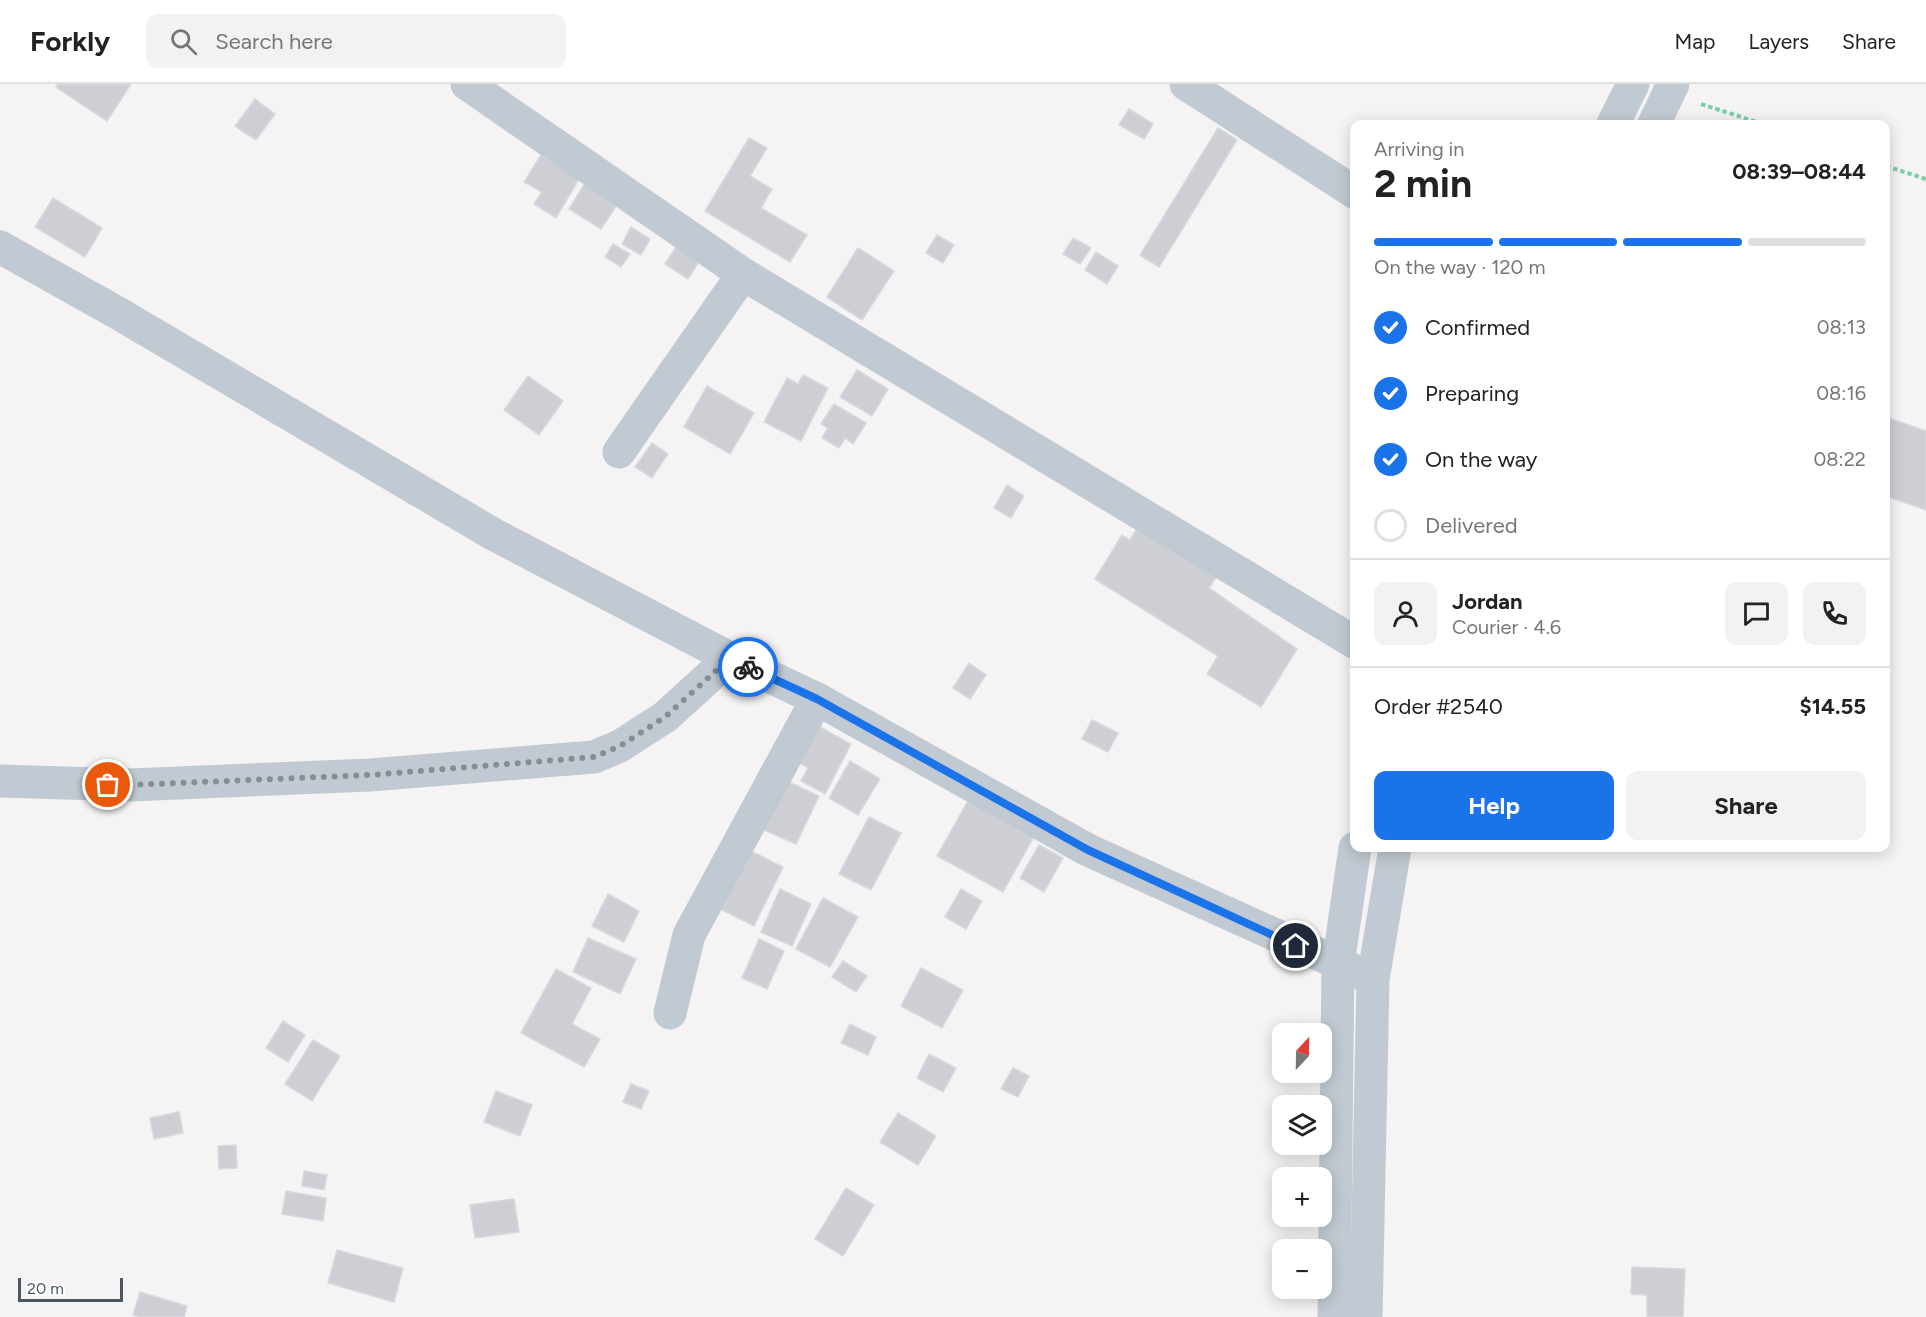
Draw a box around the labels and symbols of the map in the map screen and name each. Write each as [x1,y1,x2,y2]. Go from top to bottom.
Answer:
courier [718,637,778,697]
pin [82,759,133,810]
pin [1270,920,1321,971]
north arrow [1272,1023,1332,1083]
scale bar [18,1275,123,1302]

